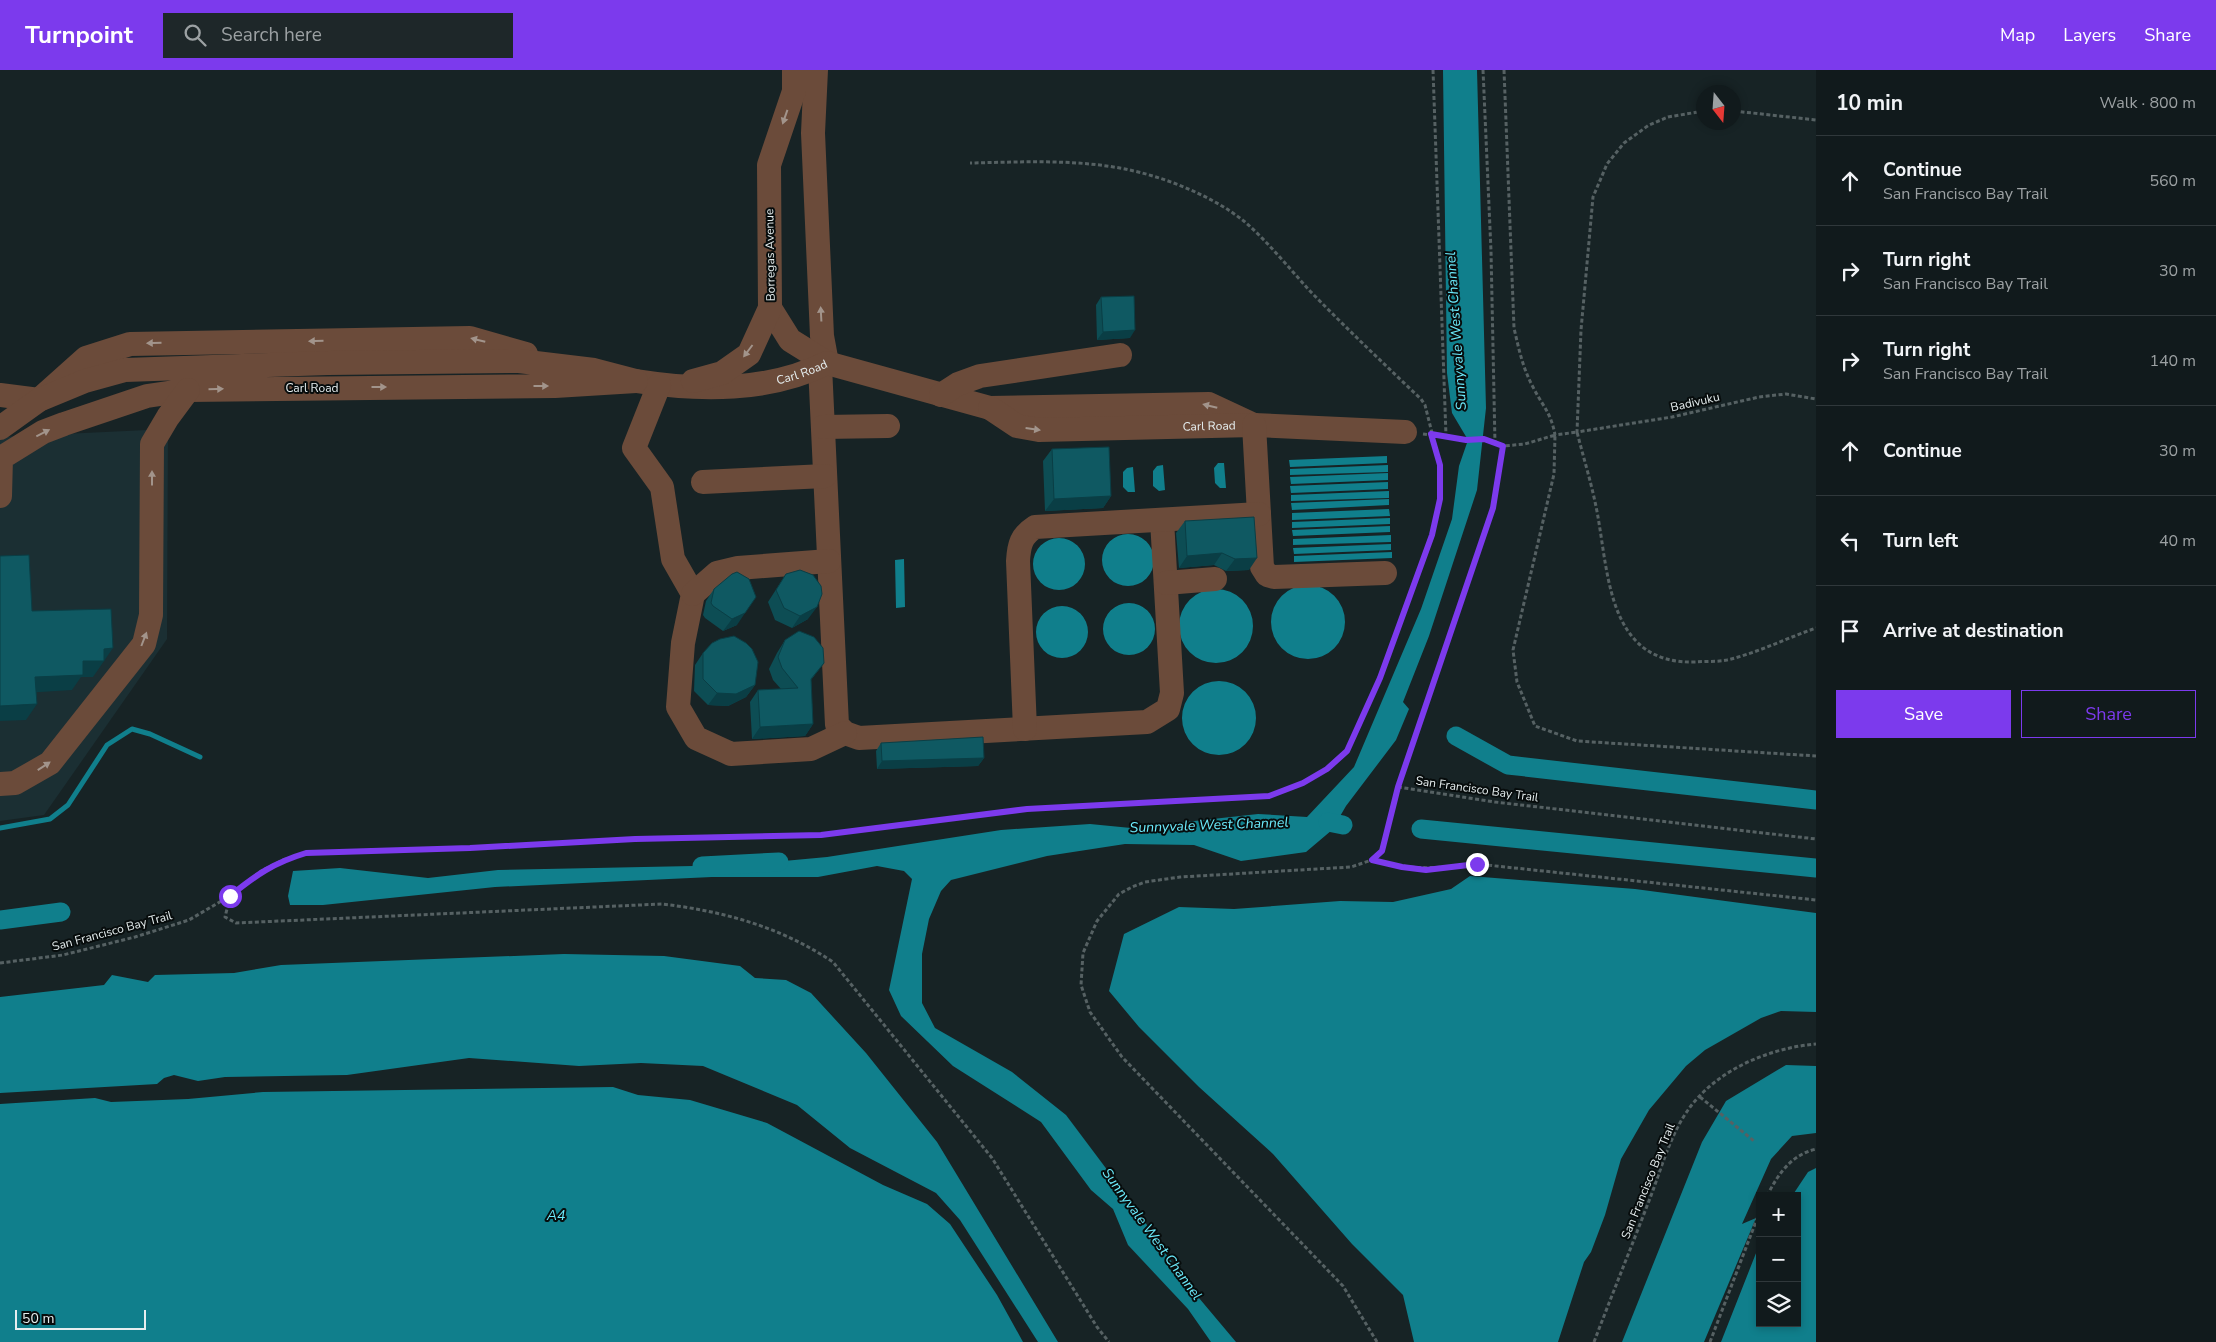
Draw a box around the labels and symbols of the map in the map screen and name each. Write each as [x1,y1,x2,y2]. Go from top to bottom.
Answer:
north arrow [1696,85,1741,130]
one-way arrow [780,110,788,125]
street label: Borregas Avenue [761,208,779,302]
water label: Sunnyvale West Channel [1441,251,1471,411]
one-way arrow [817,306,825,322]
one-way arrow [471,336,486,344]
one-way arrow [308,337,324,345]
one-way arrow [145,339,161,347]
one-way arrow [743,345,754,358]
street label: Carl Road [775,356,830,388]
street label: Carl Road [285,380,339,396]
one-way arrow [534,382,550,390]
one-way arrow [371,383,387,391]
one-way arrow [209,385,225,393]
street label: Badivuku [1669,389,1721,415]
one-way arrow [1202,402,1217,410]
street label: Carl Road [1182,417,1236,435]
one-way arrow [1026,425,1042,433]
one-way arrow [36,429,51,437]
one-way arrow [148,470,156,486]
one-way arrow [140,631,148,646]
one-way arrow [37,761,51,770]
street label: San Francisco Bay Trail [1415,772,1540,806]
water label: Sunnyvale West Channel [1129,813,1289,837]
route end [1466,853,1489,876]
route start [219,885,242,908]
street label: San Francisco Bay Trail [50,907,174,955]
street label: San Francisco Bay Trail [1617,1120,1679,1241]
water label: Sunnyvale West Channel [1098,1164,1206,1304]
water label: A4 [546,1206,565,1225]
scale bar [15,1307,146,1330]

